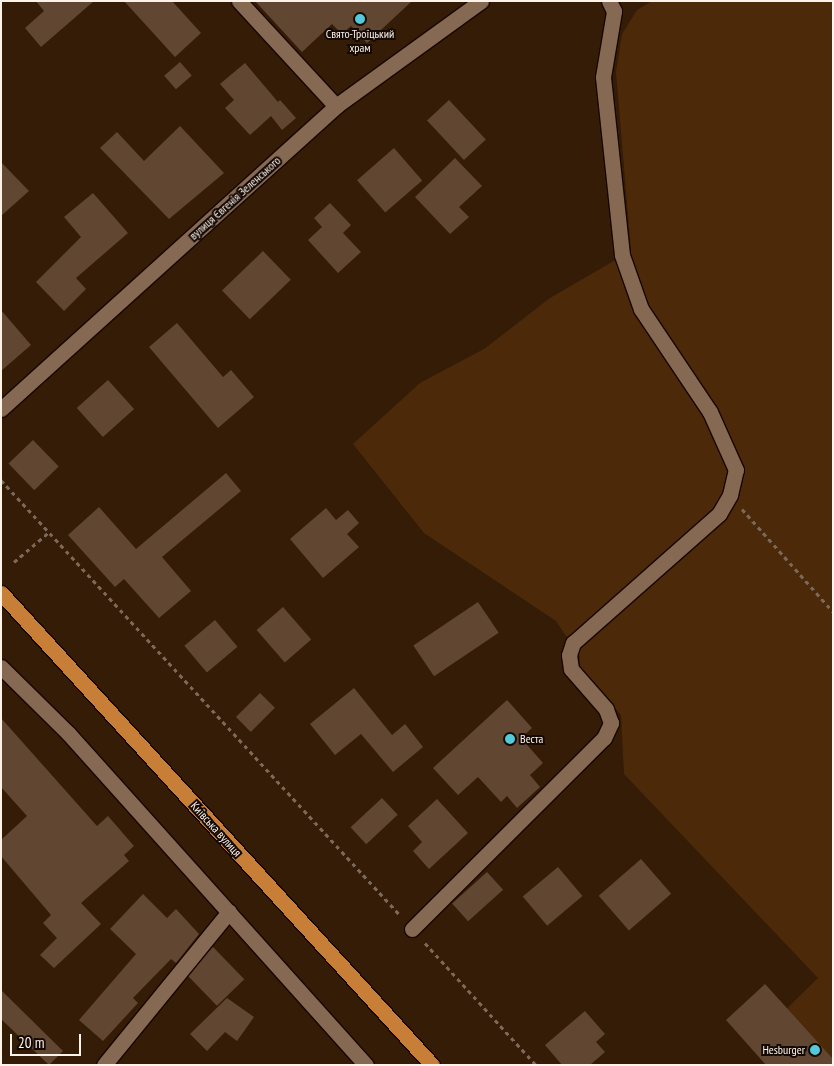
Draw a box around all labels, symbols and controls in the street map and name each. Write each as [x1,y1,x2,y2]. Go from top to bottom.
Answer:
marker: Свято-Троїцький храм [354,13,366,25]
place label: Свято-Троїцький храм [326,27,394,55]
street label: вулиця Євгенія Зеленського [186,153,284,243]
place label: Веста [520,732,543,746]
marker: Веста [504,733,516,745]
street label: Київська вулиця [188,799,244,859]
scale bar [12,1024,84,1056]
text: 20 m [18,1033,44,1052]
place label: Hesburger [762,1043,805,1057]
marker: Hesburger [809,1044,821,1056]

